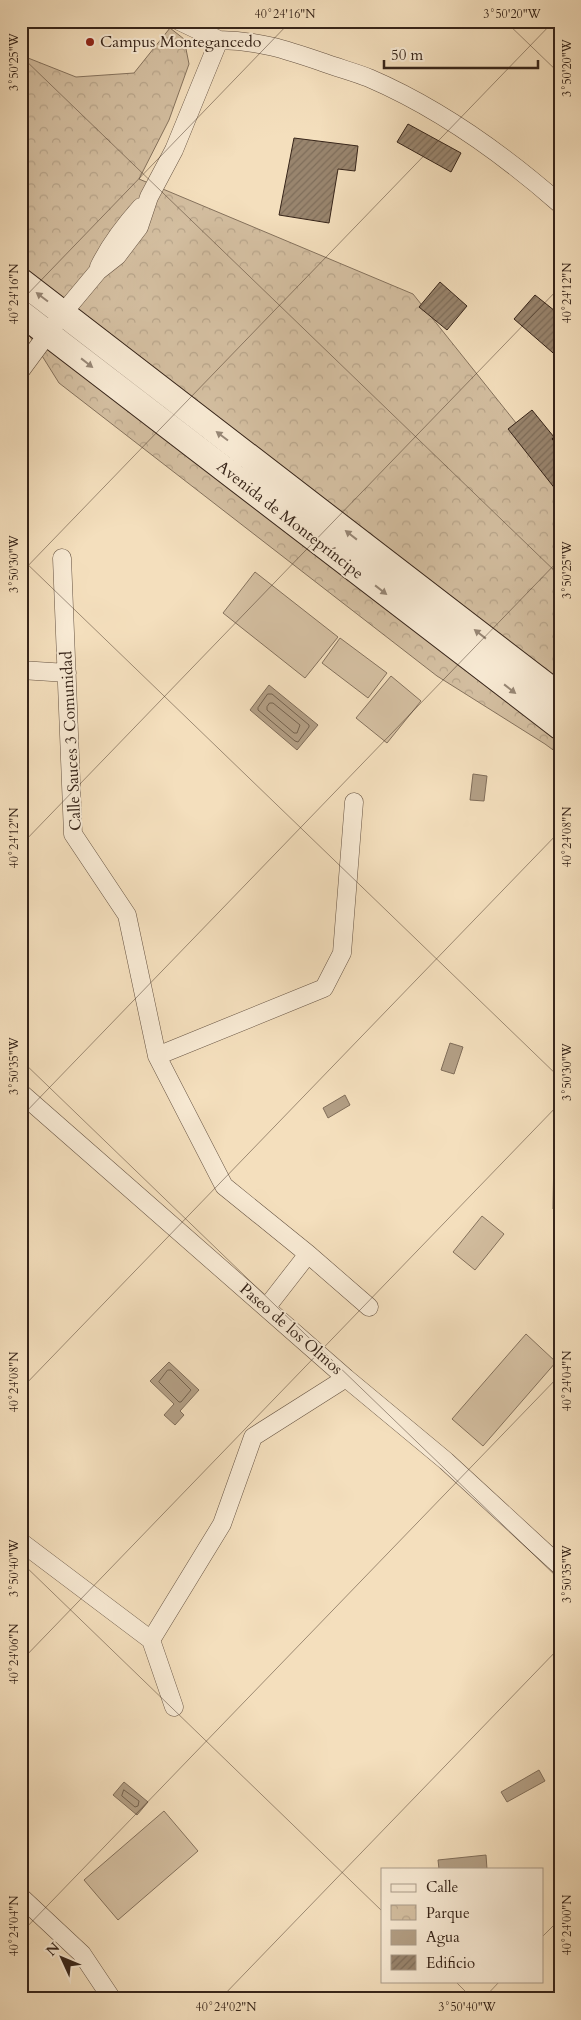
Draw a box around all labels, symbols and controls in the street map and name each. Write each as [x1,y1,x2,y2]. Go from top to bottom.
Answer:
text: 40°24'16"N [255,6,316,22]
text: 3°50'20"W [483,6,542,22]
place label: Campus Montegancedo [100,31,262,53]
text: 3°50'25"W [6,32,22,91]
marker: Campus Montegancedo [84,36,96,48]
scale bar [384,38,537,70]
text: 3°50'20"W [559,38,575,97]
text: 50 m [391,45,423,65]
text: 40°24'12"N [559,262,575,323]
text: 40°24'16"N [6,263,22,324]
one-way arrow [36,292,49,303]
one-way arrow [80,357,93,368]
one-way arrow [215,431,229,441]
street label: Avenida de Montepríncipe [212,456,368,584]
one-way arrow [344,530,358,540]
text: 3°50'30"W [6,534,22,593]
text: 3°50'25"W [559,540,575,599]
one-way arrow [375,585,388,596]
one-way arrow [473,629,486,639]
street label: Calle Sauces 3 Comunidad [55,650,87,831]
one-way arrow [503,684,517,694]
text: 40°24'08"N [559,806,575,867]
text: 40°24'12"N [6,807,22,868]
text: 3°50'35"W [6,1036,22,1095]
text: 3°50'30"W [559,1042,575,1101]
street label: Paseo de los Olmos [235,1278,347,1380]
text: 40°24'04"N [559,1350,575,1411]
text: 40°24'08"N [6,1351,22,1412]
text: 3°50'40"W [6,1538,22,1597]
text: 3°50'35"W [559,1544,575,1603]
text: 40°24'06"N [6,1623,22,1684]
legend [381,1868,544,1982]
text: Calle [426,1877,459,1897]
text: 40°24'00"N [559,1894,575,1955]
text: 40°24'04"N [6,1895,22,1956]
text: Parque [426,1903,470,1923]
text: Agua [426,1927,460,1947]
north arrow [38,1932,88,1982]
text: N [42,1938,64,1960]
text: Edificio [426,1953,475,1973]
text: 40°24'02"N [196,1999,257,2015]
text: 3°50'40"W [438,1999,497,2015]

